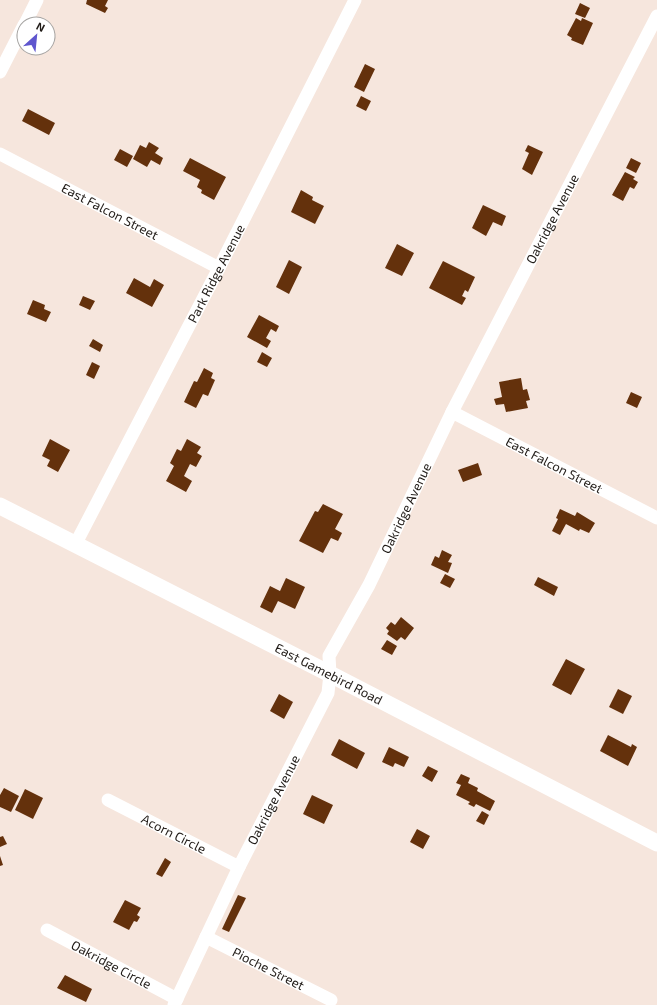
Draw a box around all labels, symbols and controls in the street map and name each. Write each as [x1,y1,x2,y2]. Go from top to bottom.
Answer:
north arrow [16,16,56,56]
text: N [34,19,47,34]
street label: Oakridge Avenue [522,171,582,266]
street label: East Falcon Street [59,179,161,243]
street label: Park Ridge Avenue [184,222,248,325]
street label: East Falcon Street [503,433,605,496]
street label: Oakridge Avenue [377,460,435,556]
street label: East Gamebird Road [272,639,385,708]
street label: Oakridge Avenue [244,752,303,847]
street label: Acorn Circle [139,811,209,857]
street label: Oakridge Circle [69,936,154,992]
street label: Pioche Street [230,944,307,993]

